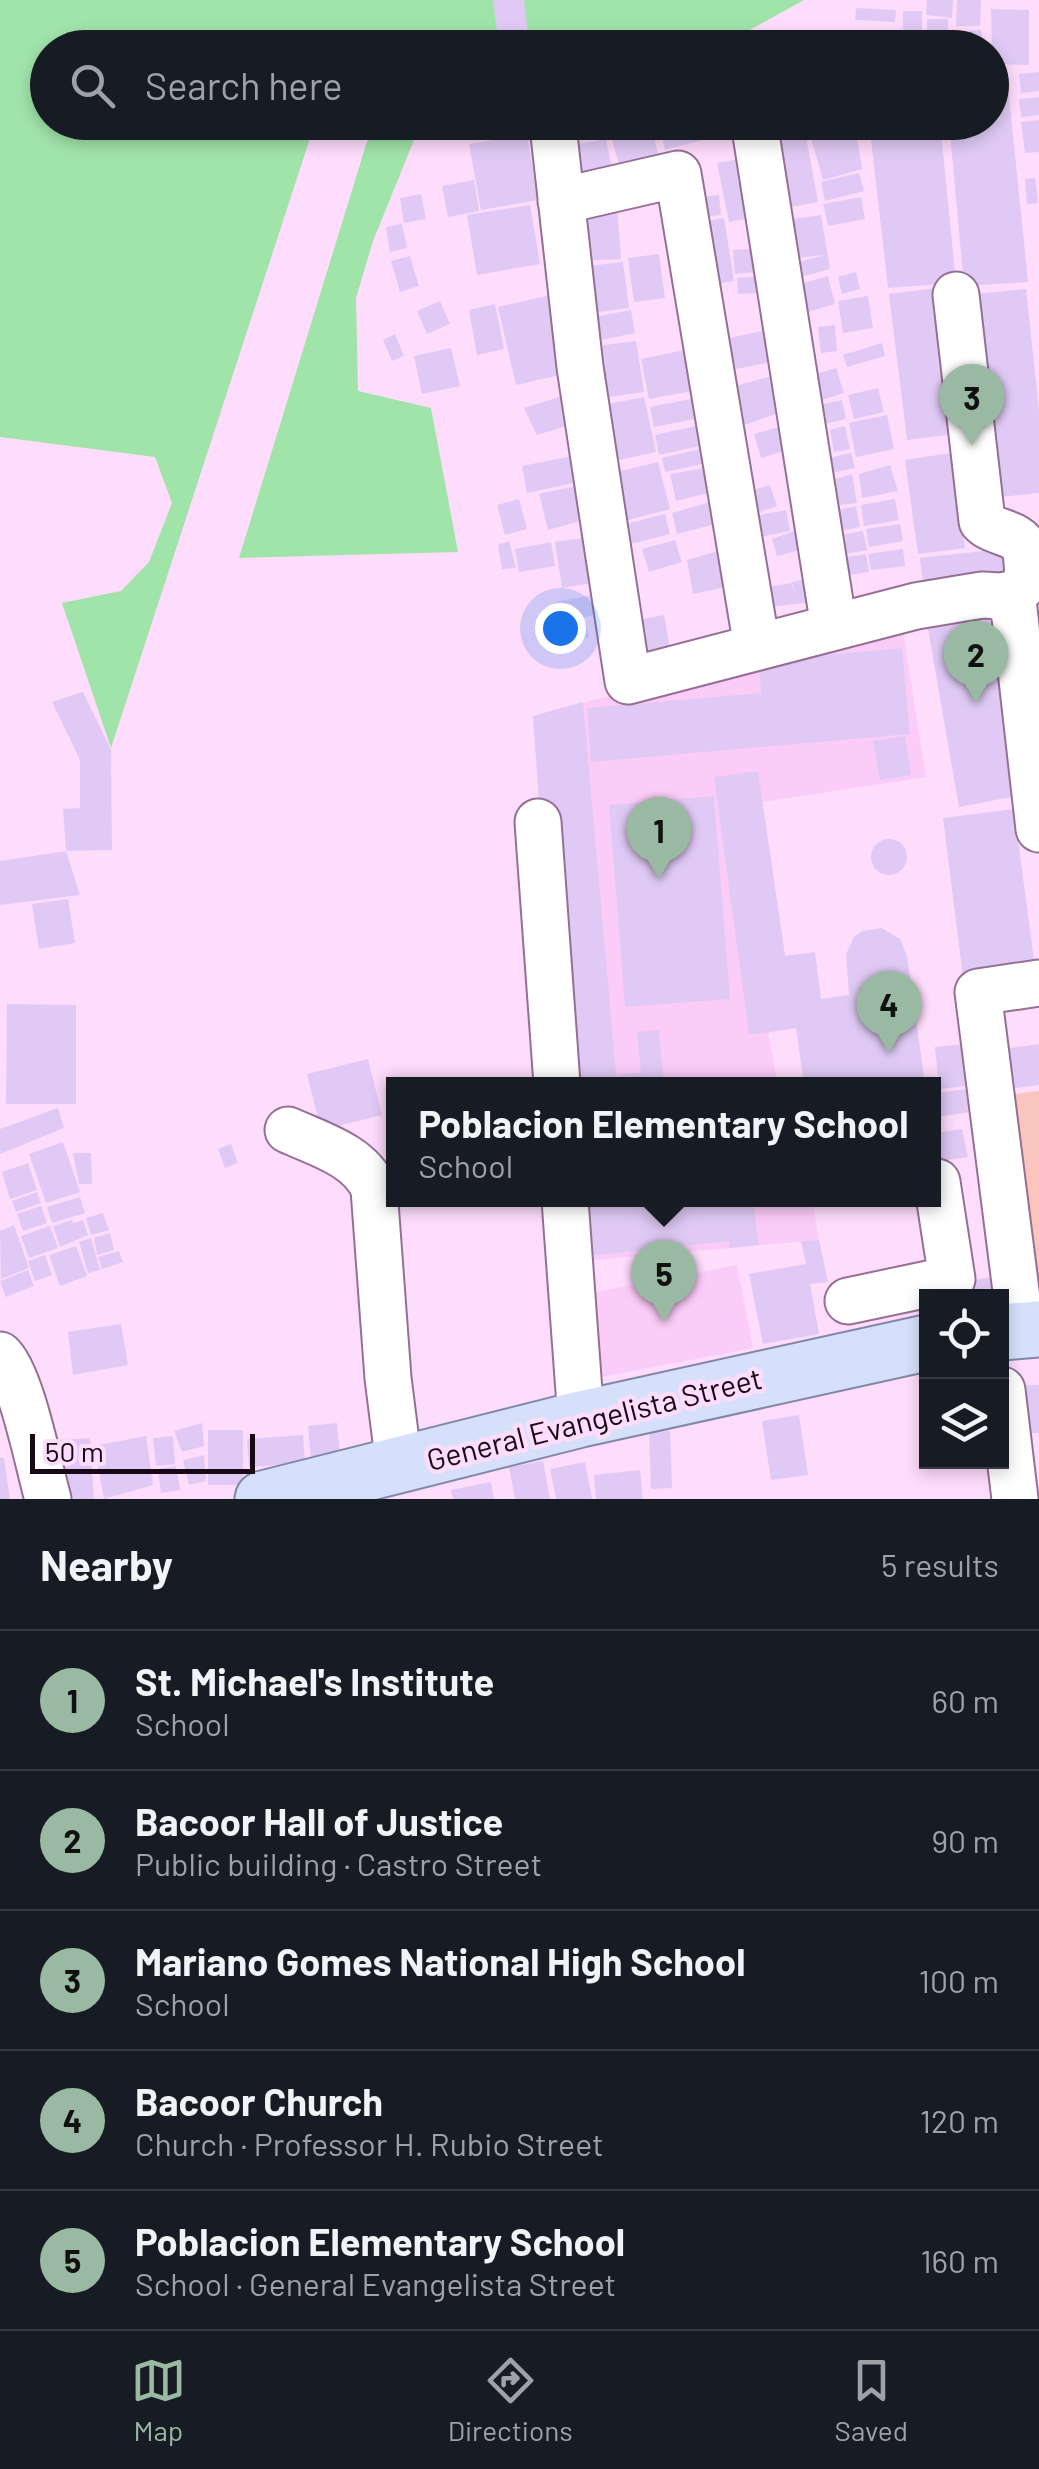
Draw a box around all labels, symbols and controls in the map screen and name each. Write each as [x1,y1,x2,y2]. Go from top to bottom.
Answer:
search box [30,30,1009,140]
icon: search [65,58,120,113]
text: Search here [145,62,343,108]
pin: 3 [940,364,1004,446]
your location [535,603,586,654]
pin: 2 [944,620,1008,703]
pin: 1 [626,796,692,879]
pin: 4 [856,970,922,1053]
popup [386,1077,941,1207]
text: Poblacion Elementary School [418,1100,909,1146]
text: School [418,1146,513,1184]
pin: 5 [632,1240,696,1322]
map controls [919,1289,1009,1469]
button: locate [919,1289,1009,1379]
street label: General Evangelista Street [423,1359,765,1477]
button: layers [919,1379,1009,1469]
scale bar [30,1429,255,1474]
text: 50 m [45,1434,104,1468]
text: Nearby [40,1539,173,1589]
text: 5 results [881,1545,999,1583]
text: St. Michael's Institute [135,1658,494,1704]
text: 1 [67,1681,78,1719]
text: 60 m [932,1681,999,1719]
text: School [135,1704,230,1742]
text: Bacoor Hall of Justice [135,1798,503,1844]
text: 2 [64,1821,81,1859]
text: 90 m [931,1821,999,1859]
text: Public building · Castro Street [135,1844,542,1882]
text: Mariano Gomes National High School [135,1938,745,1984]
text: 3 [64,1961,81,1999]
text: 100 m [919,1961,999,1999]
text: School [135,1984,230,2022]
text: Bacoor Church [135,2078,383,2124]
text: 4 [63,2101,82,2139]
text: 120 m [920,2101,999,2139]
text: Church · Professor H. Rubio Street [135,2124,604,2162]
text: Poblacion Elementary School [135,2218,625,2264]
text: 5 [64,2241,81,2279]
text: 160 m [920,2241,999,2279]
text: School · General Evangelista Street [135,2264,616,2302]
tab: Map [131,2353,186,2447]
tab: Directions [448,2353,573,2447]
tab: Saved [835,2353,908,2447]

